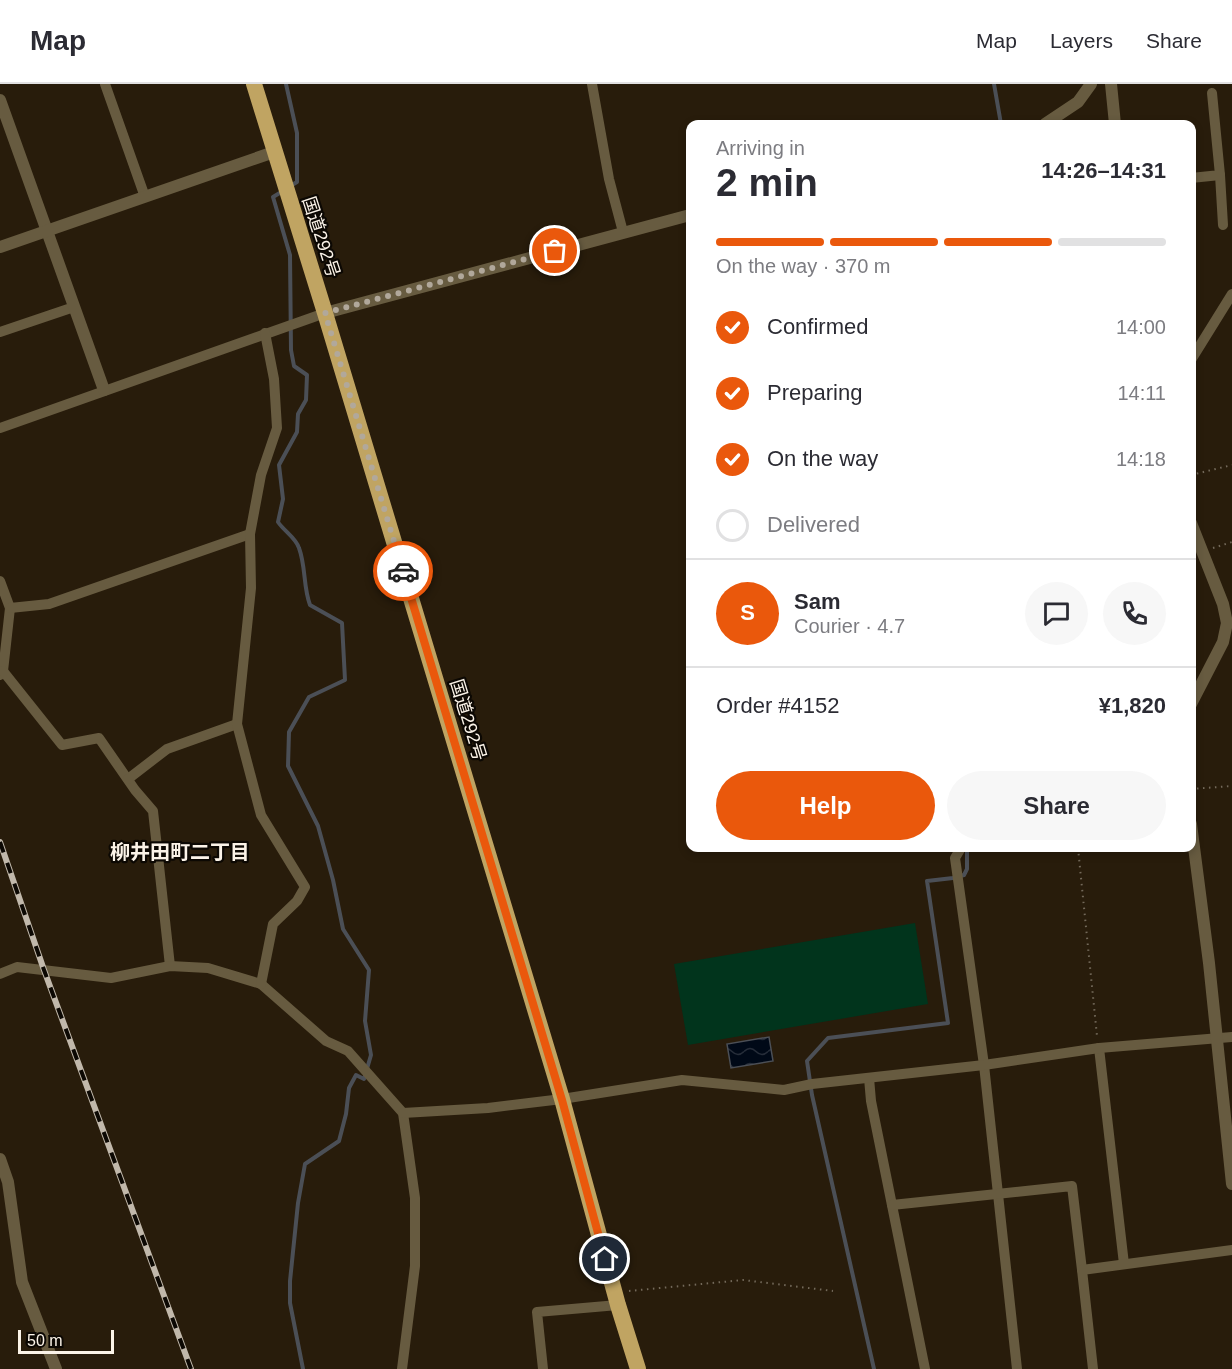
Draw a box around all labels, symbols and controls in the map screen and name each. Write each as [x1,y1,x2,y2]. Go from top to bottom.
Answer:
text: Map [30,25,86,56]
text: Map [976,29,1017,52]
text: Layers [1050,29,1113,52]
text: Share [1146,29,1202,52]
text: Arriving in [716,137,805,159]
text: 14:26–14:31 [1041,158,1166,183]
text: 2 min [716,161,818,204]
street label: 国道292号 [299,194,343,280]
pin [529,225,580,276]
icon: bag [538,234,571,267]
text: On the way · 370 m [716,255,891,277]
icon: check [716,311,749,344]
text: Confirmed [767,314,868,339]
text: 14:00 [1116,316,1166,338]
icon: check [716,377,749,410]
text: Preparing [767,380,862,405]
text: 14:11 [1117,382,1166,404]
icon: check [716,443,749,476]
text: On the way [767,446,878,471]
text: 14:18 [1116,448,1166,470]
text: Delivered [767,512,860,537]
courier [373,541,433,601]
icon: car [387,555,420,588]
button: chat [1025,582,1088,645]
button: phone [1103,582,1166,645]
text: Sam [794,589,840,614]
text: S [740,600,755,625]
text: Courier · 4.7 [794,615,905,637]
street label: 国道292号 [446,677,490,763]
text: Order #4152 [716,693,840,718]
text: ¥1,820 [1099,693,1166,718]
button: Help [716,771,935,840]
button: Share [947,771,1166,840]
district label: 柳井田町二丁目 [110,841,250,863]
pin [579,1233,630,1284]
icon: home [588,1242,621,1275]
scale bar [18,1327,114,1354]
text: 50 m [27,1332,63,1349]

